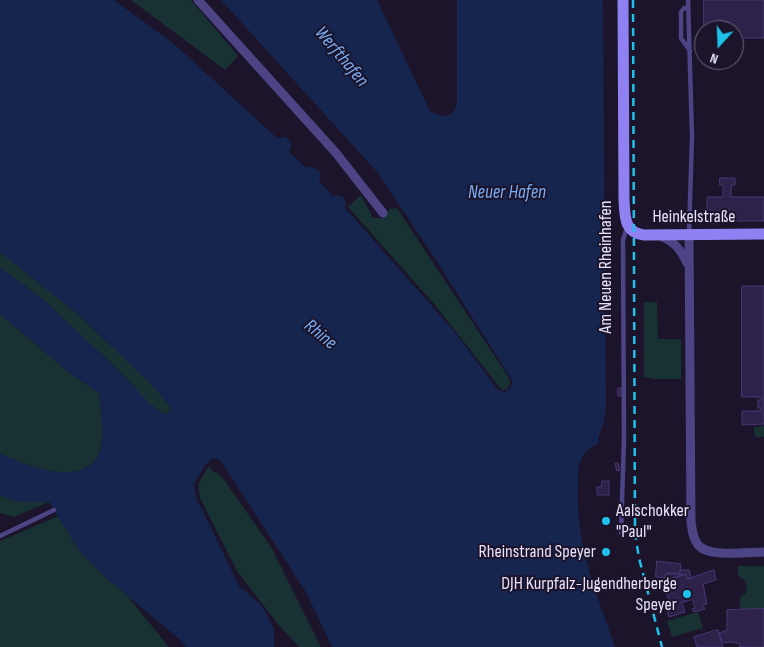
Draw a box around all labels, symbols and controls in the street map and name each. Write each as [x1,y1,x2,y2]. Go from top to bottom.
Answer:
north arrow [694,20,744,70]
water label: Werfthafen [309,22,373,92]
text: N [708,49,720,68]
water label: Neuer Hafen [468,182,546,204]
street label: Am Neuen Rheinhafen [595,201,617,333]
street label: Heinkelstraße [652,206,736,228]
water label: Rhine [299,315,341,355]
place label: Aalschokker "Paul" [616,500,689,542]
marker: Aalschokker "Paul" [600,515,612,527]
place label: Rheinstrand Speyer [478,541,596,563]
marker: Rheinstrand Speyer [600,546,612,558]
place label: DJH Kurpfalz-Jugendherberge Speyer [501,573,677,616]
marker: DJH Kurpfalz-Jugendherberge Speyer [681,588,693,600]

